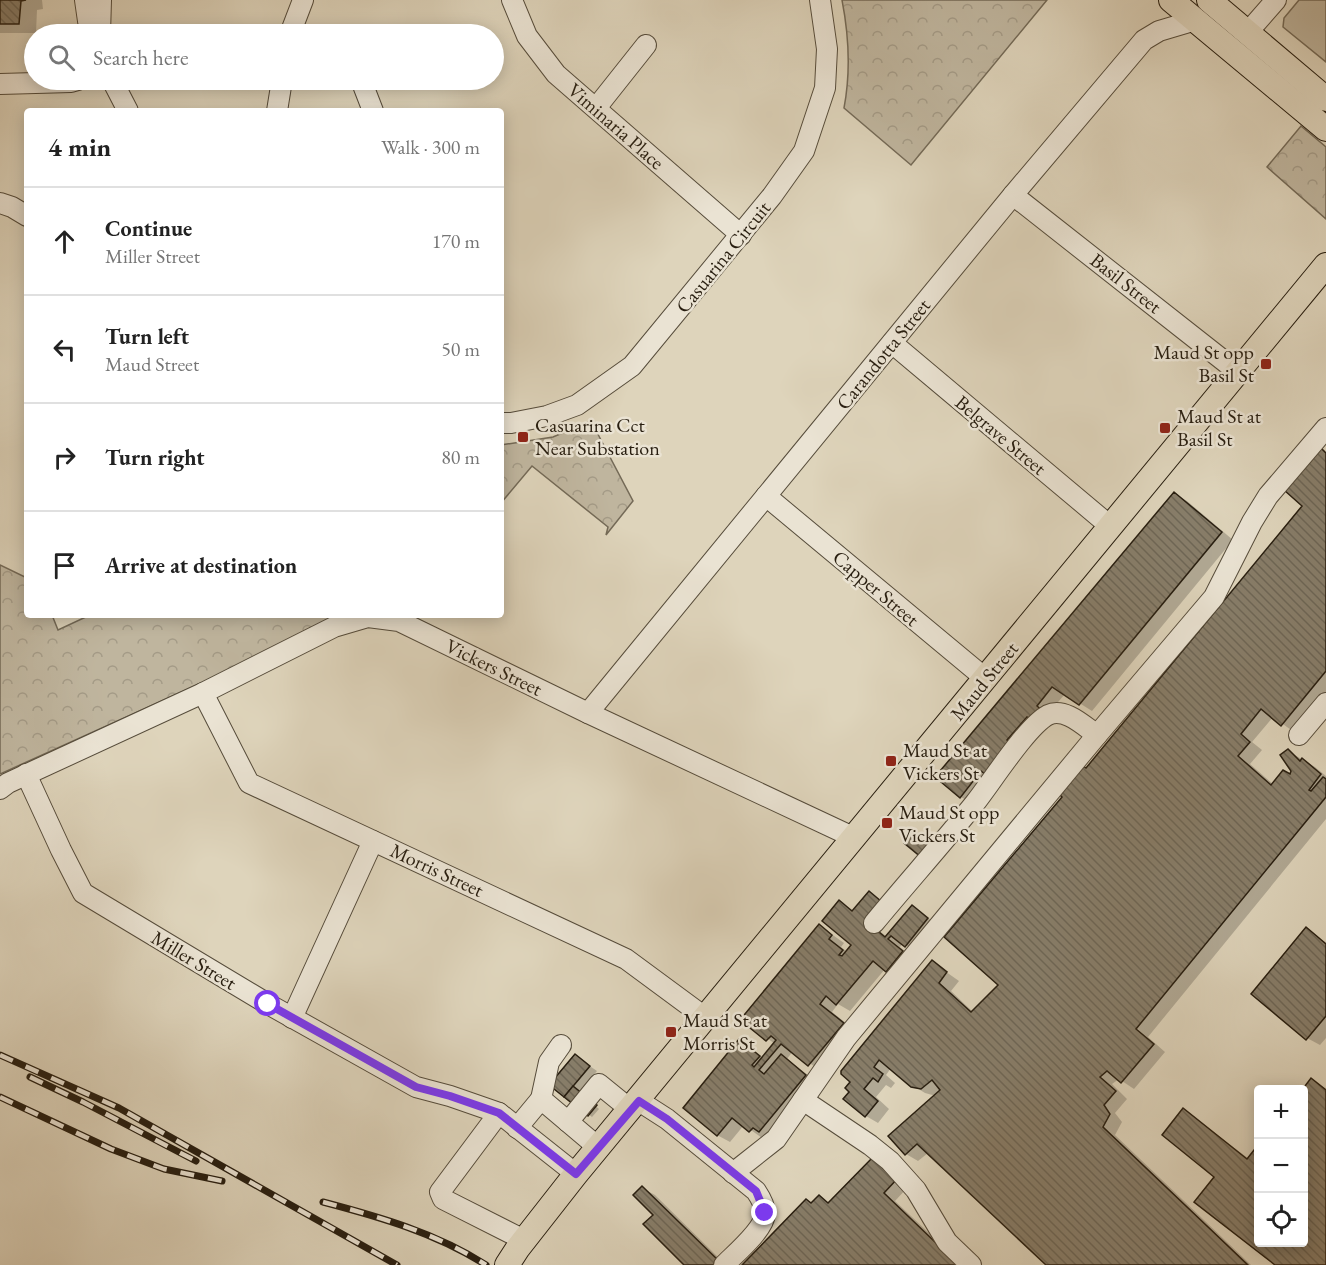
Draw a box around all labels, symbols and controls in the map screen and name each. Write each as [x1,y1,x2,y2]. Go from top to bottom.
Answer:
search box [24,24,504,90]
icon: search [45,41,78,74]
text: Search here [93,43,188,72]
street label: Viminaria Place [562,77,670,175]
text: 4 min [48,130,111,164]
text: Walk · 300 m [381,134,480,160]
street label: Casuarina Circuit [670,195,777,318]
text: Continue [105,214,192,243]
icon: ahead [48,225,81,258]
text: 170 m [432,228,480,254]
text: Miller Street [105,243,200,269]
street label: Basil Street [1085,247,1168,319]
street label: Carandotta Street [830,292,936,415]
text: Turn left [105,322,189,351]
icon: left [48,333,81,366]
text: 50 m [441,336,480,362]
place label: Maud St opp Basil St [1154,339,1255,388]
text: Maud Street [105,351,199,377]
marker: Maud St opp Basil St [1259,357,1273,371]
street label: Belgrave Street [950,389,1053,481]
place label: Maud St at Basil St [1177,403,1262,452]
place label: Casuarina Cct Near Substation [535,412,660,461]
marker: Maud St at Basil St [1158,421,1172,435]
marker: Casuarina Cct Near Substation [516,430,530,444]
icon: right [48,441,81,474]
text: Turn right [105,443,204,472]
text: 80 m [441,444,480,470]
street label: Capper Street [827,544,925,632]
icon: arrive [48,549,81,582]
text: Arrive at destination [105,551,297,580]
street label: Vickers Street [441,632,547,702]
street label: Maud Street [944,636,1024,726]
place label: Maud St at Vickers St [903,737,988,786]
marker: Maud St at Vickers St [884,754,898,768]
place label: Maud St opp Vickers St [899,799,1000,848]
marker: Maud St opp Vickers St [880,816,894,830]
street label: Morris Street [386,837,489,903]
street label: Miller Street [147,924,242,996]
route start [254,990,280,1016]
place label: Maud St at Morris St [683,1007,768,1056]
marker: Maud St at Morris St [664,1025,678,1039]
map controls [1254,1085,1308,1247]
button: + [1254,1085,1308,1139]
button: − [1254,1139,1308,1193]
button: locate [1254,1193,1308,1247]
route end [751,1199,777,1225]

